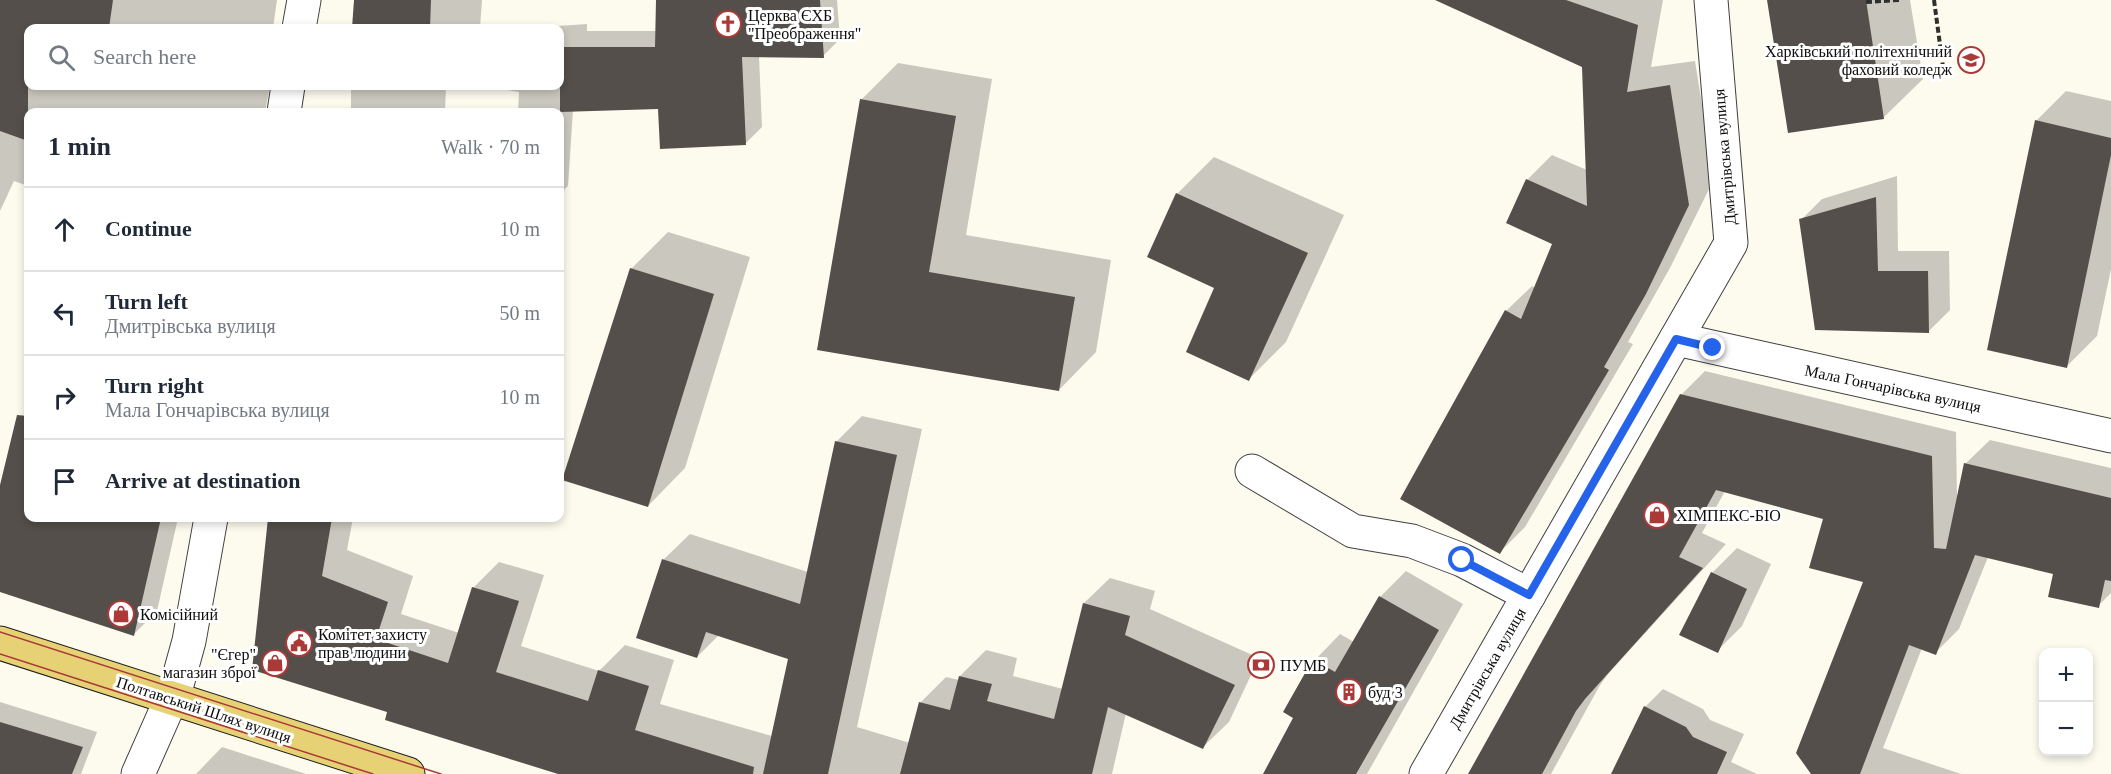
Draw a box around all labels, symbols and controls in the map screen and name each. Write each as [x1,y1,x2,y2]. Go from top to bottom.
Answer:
place label: Церква ЄХБ "Преображення" [748,7,861,43]
church icon: Церква ЄХБ "Преображення" [713,9,743,39]
search box [24,24,564,90]
icon: search [45,41,78,74]
place label: Харківський політехнічний фаховий коледж [1765,43,1953,79]
text: Search here [93,44,196,69]
school or university icon: Харківський політехнічний фаховий коледж [1956,45,1986,75]
street label: Дмитрівська вулиця [1710,87,1740,226]
text: 1 min [48,132,111,161]
text: Walk · 70 m [441,136,540,158]
icon: ahead [48,213,81,246]
text: Continue [105,216,192,241]
text: 10 m [499,218,540,240]
text: Turn left [105,289,188,314]
icon: left [48,297,81,330]
text: 50 m [499,302,540,324]
text: Дмитрівська вулиця [105,315,276,337]
route end [1699,334,1725,360]
street label: Мала Гончарівська вулиця [1803,361,1983,417]
text: Turn right [105,373,204,398]
icon: right [48,381,81,414]
text: 10 m [499,386,540,408]
text: Мала Гончарівська вулиця [105,399,330,421]
icon: arrive [48,465,81,498]
text: Arrive at destination [105,468,301,493]
shop icon: ХІМПЕКС-БІО [1642,500,1672,530]
place label: ХІМПЕКС-БІО [1676,507,1781,524]
route start [1448,546,1474,572]
shop icon: Комісійний [106,599,136,629]
street label: Дмитрівська вулиця [1446,604,1530,732]
place label: Комісійний [140,606,218,623]
place label: Комітет захисту прав людини [318,626,427,662]
public building icon: Комітет захисту прав людини [284,628,314,658]
place label: "Єгер" магазин зброї [163,646,257,682]
shop icon: "Єгер" магазин зброї [260,648,290,678]
map controls [2039,648,2093,756]
button: + [2039,648,2093,702]
bank icon: ПУМБ [1246,650,1276,680]
place label: ПУМБ [1280,657,1326,674]
street label: Полтавський Шлях вулиця [114,673,294,747]
building icon: буд 3 [1334,677,1364,707]
place label: буд 3 [1368,684,1403,702]
button: − [2039,702,2093,756]

